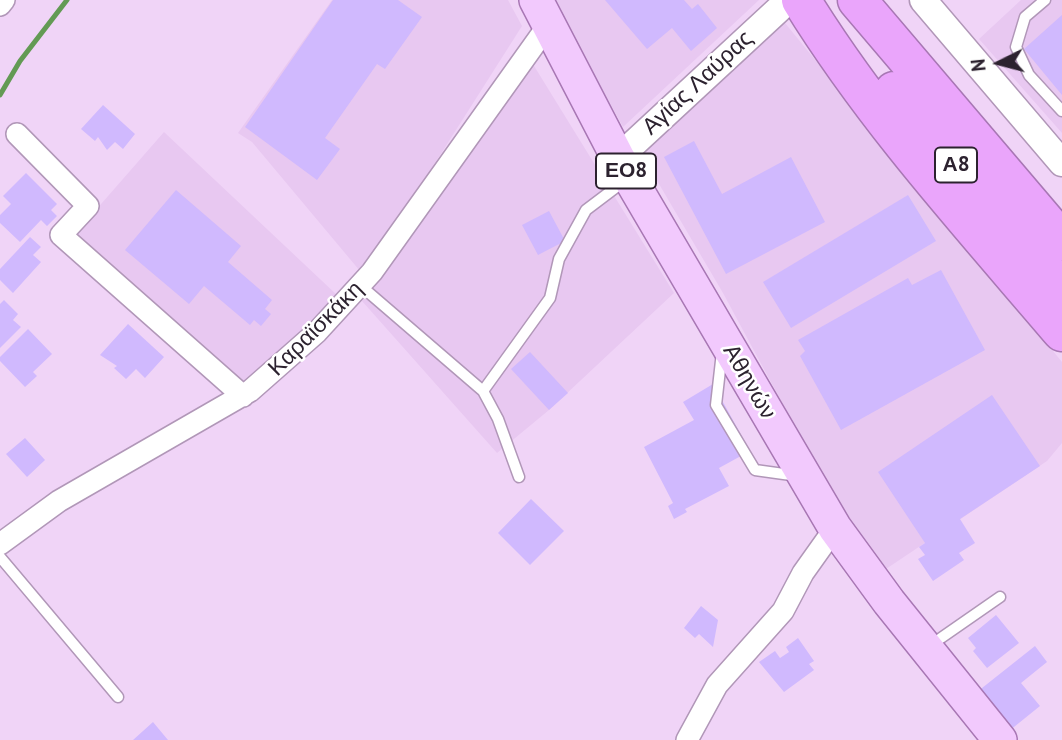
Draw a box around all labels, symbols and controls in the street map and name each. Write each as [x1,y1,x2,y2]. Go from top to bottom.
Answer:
street label: Αγίας Λαύρας [637,25,759,141]
north arrow [964,28,1034,98]
text: N [966,58,991,73]
road number: Α8 [935,148,977,182]
road number: ΕΟ8 [596,154,656,188]
street label: Καραϊσκάκη [263,276,369,382]
street label: Αθηνών [717,340,781,424]

